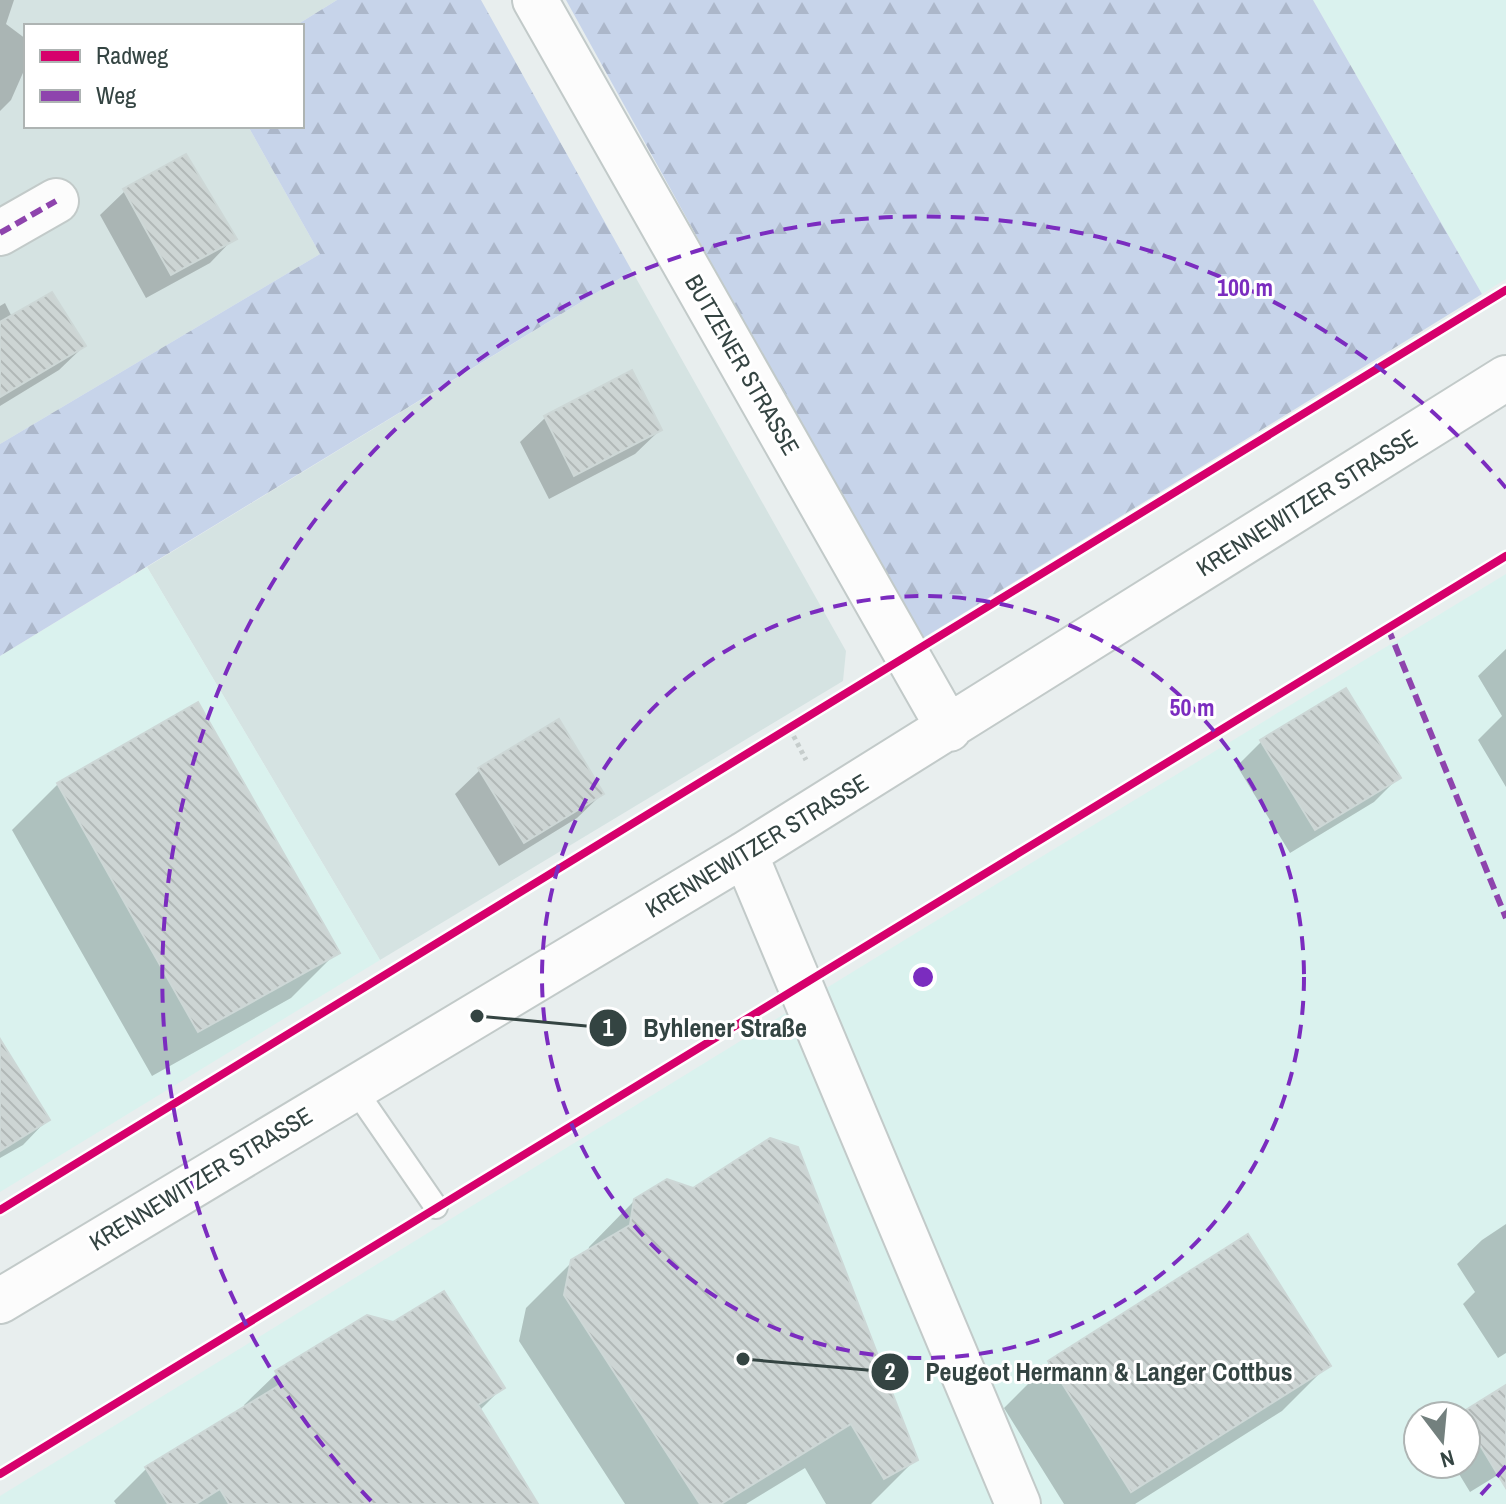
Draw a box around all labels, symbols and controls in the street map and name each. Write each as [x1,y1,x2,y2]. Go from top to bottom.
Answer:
legend [24,24,304,128]
text: Radweg [96,39,168,71]
text: Weg [96,79,136,111]
street label: BUTZENER STRASSE [678,268,808,461]
text: 100 m [1217,271,1273,303]
street label: KRENNEWITZER STRASSE [1190,421,1423,583]
text: 50 m [1170,691,1214,723]
street label: KRENNEWITZER STRASSE [639,766,874,924]
centre of rings [909,963,937,991]
callout: Byhlener Straße [588,1003,823,1053]
text: Byhlener Straße [643,1010,807,1045]
text: 1 [603,1011,614,1043]
street label: KRENNEWITZER STRASSE [83,1099,318,1257]
callout: Peugeot Hermann & Langer Cottbus [870,1347,1309,1397]
text: Peugeot Hermann & Langer Cottbus [925,1354,1293,1389]
text: 2 [885,1355,896,1387]
north arrow [1402,1400,1482,1480]
text: N [1437,1443,1458,1475]

